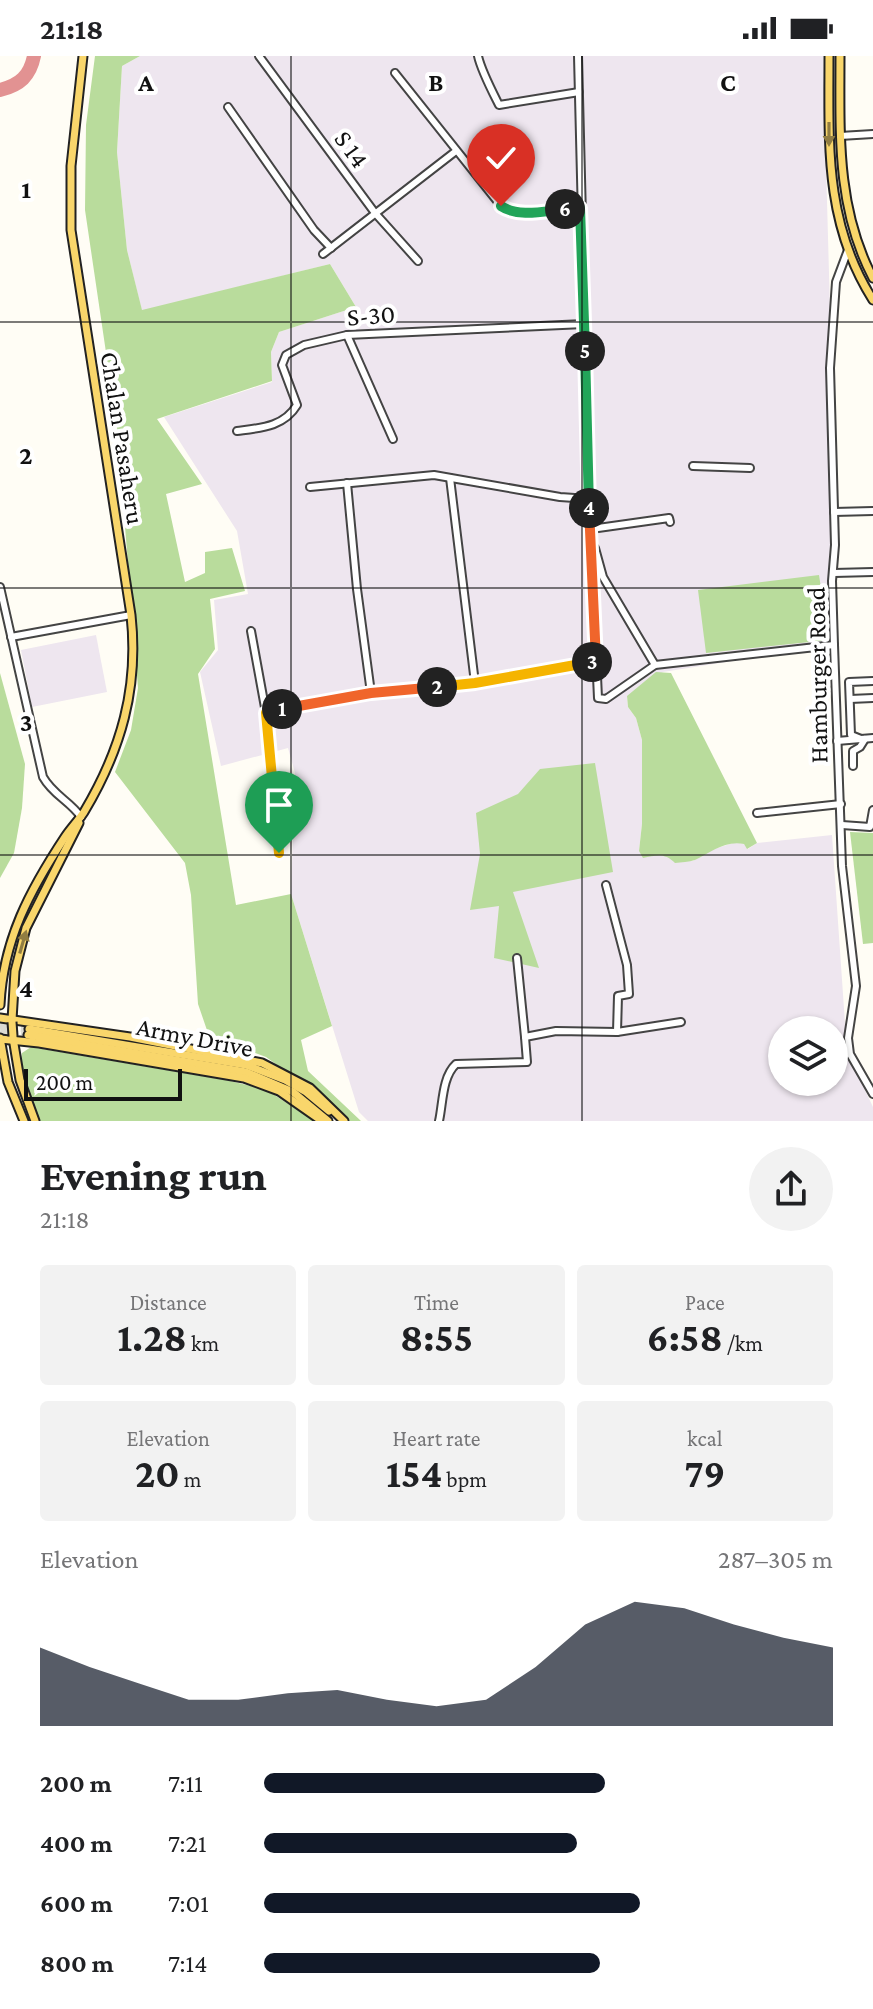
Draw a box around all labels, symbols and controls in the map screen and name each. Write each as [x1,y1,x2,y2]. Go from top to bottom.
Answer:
text: 21:18 [40,12,104,45]
text: A [137,68,154,97]
text: B [428,68,444,97]
text: C [720,68,736,97]
one-way arrow [823,122,835,147]
pin [467,124,535,206]
street label: S 14 [328,125,375,174]
icon: check [479,136,523,180]
text: 1 [21,175,31,204]
pin: 6 [545,189,585,229]
text: 6 [559,196,571,221]
street label: S-30 [346,299,396,332]
pin: 5 [565,331,605,371]
text: 5 [580,338,590,363]
street label: Chalan Pasaheru [95,350,151,527]
text: 2 [19,441,33,470]
pin: 4 [569,488,609,528]
text: 4 [583,495,595,520]
street label: Hamburger Road [801,586,834,764]
pin: 3 [572,642,612,682]
text: 3 [587,649,597,674]
pin: 2 [417,667,457,707]
text: 2 [431,674,443,699]
pin: 1 [262,689,302,729]
text: 1 [278,696,286,721]
text: 3 [20,708,32,737]
pin [245,771,313,853]
icon: arrive [257,783,301,827]
one-way arrow [17,929,29,954]
text: 4 [19,974,33,1003]
street label: Army Drive [134,1012,256,1063]
map controls [768,1016,848,1096]
button: layers [768,1016,848,1096]
scale bar [24,1065,182,1101]
text: 200 m [36,1070,93,1095]
button: share [749,1147,833,1231]
text: Evening run [40,1151,267,1199]
text: 21:18 [40,1205,90,1234]
text: Distance [130,1290,207,1315]
text: Time [414,1290,459,1315]
text: Pace [685,1290,725,1315]
text: 1.28 [117,1315,187,1360]
text: 8:55 [400,1315,473,1360]
text: 6:58 [647,1315,723,1360]
text: km [187,1331,219,1356]
text: /km [723,1331,763,1356]
text: Elevation [127,1426,210,1451]
text: Heart rate [393,1426,480,1451]
text: kcal [687,1426,723,1451]
text: 20 [135,1451,180,1496]
text: 154 [386,1451,442,1496]
text: 79 [684,1451,725,1496]
text: m [180,1467,201,1492]
text: bpm [442,1467,487,1492]
text: Elevation [40,1545,138,1574]
text: 287–305 m [718,1545,833,1574]
text: 200 m [40,1769,112,1798]
text: 7:11 [168,1769,203,1798]
text: 400 m [40,1829,113,1858]
text: 7:21 [168,1829,207,1858]
text: 600 m [40,1889,113,1918]
text: 7:01 [168,1889,209,1918]
text: 800 m [40,1949,114,1978]
text: 7:14 [168,1949,207,1978]

